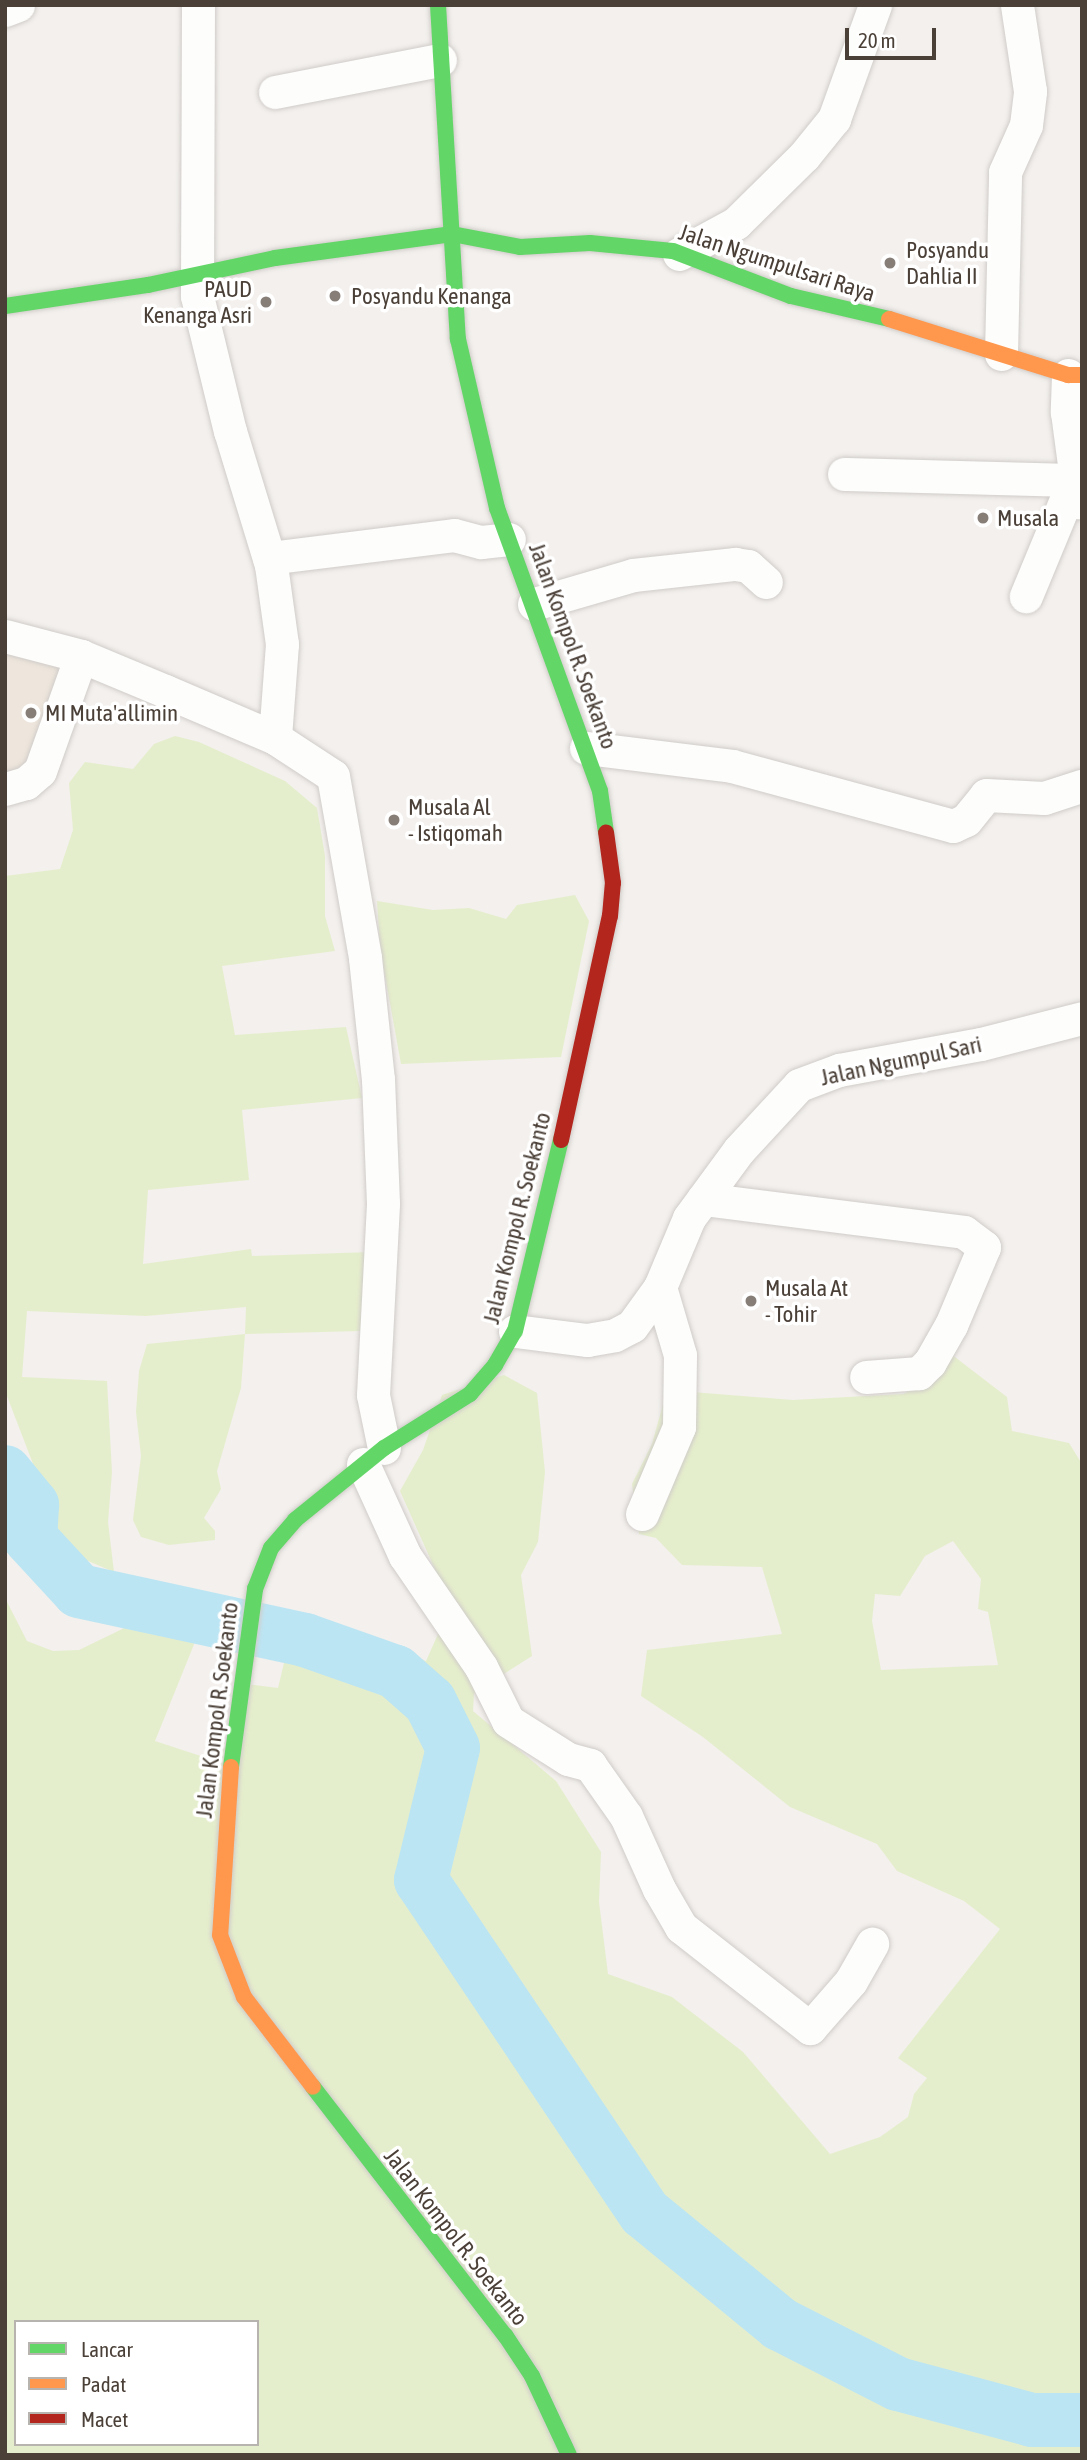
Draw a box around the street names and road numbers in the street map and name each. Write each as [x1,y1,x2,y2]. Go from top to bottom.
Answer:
street label: Jalan Ngumpulsari Raya [675,218,879,308]
street label: Jalan Kompol R. Soekanto [523,539,623,753]
street label: Jalan Ngumpul Sari [818,1030,984,1092]
street label: Jalan Kompol R. Soekanto [477,1109,557,1327]
street label: Jalan Kompol R. Soekanto [190,1601,244,1819]
street label: Jalan Kompol R. Soekanto [378,2143,534,2331]

